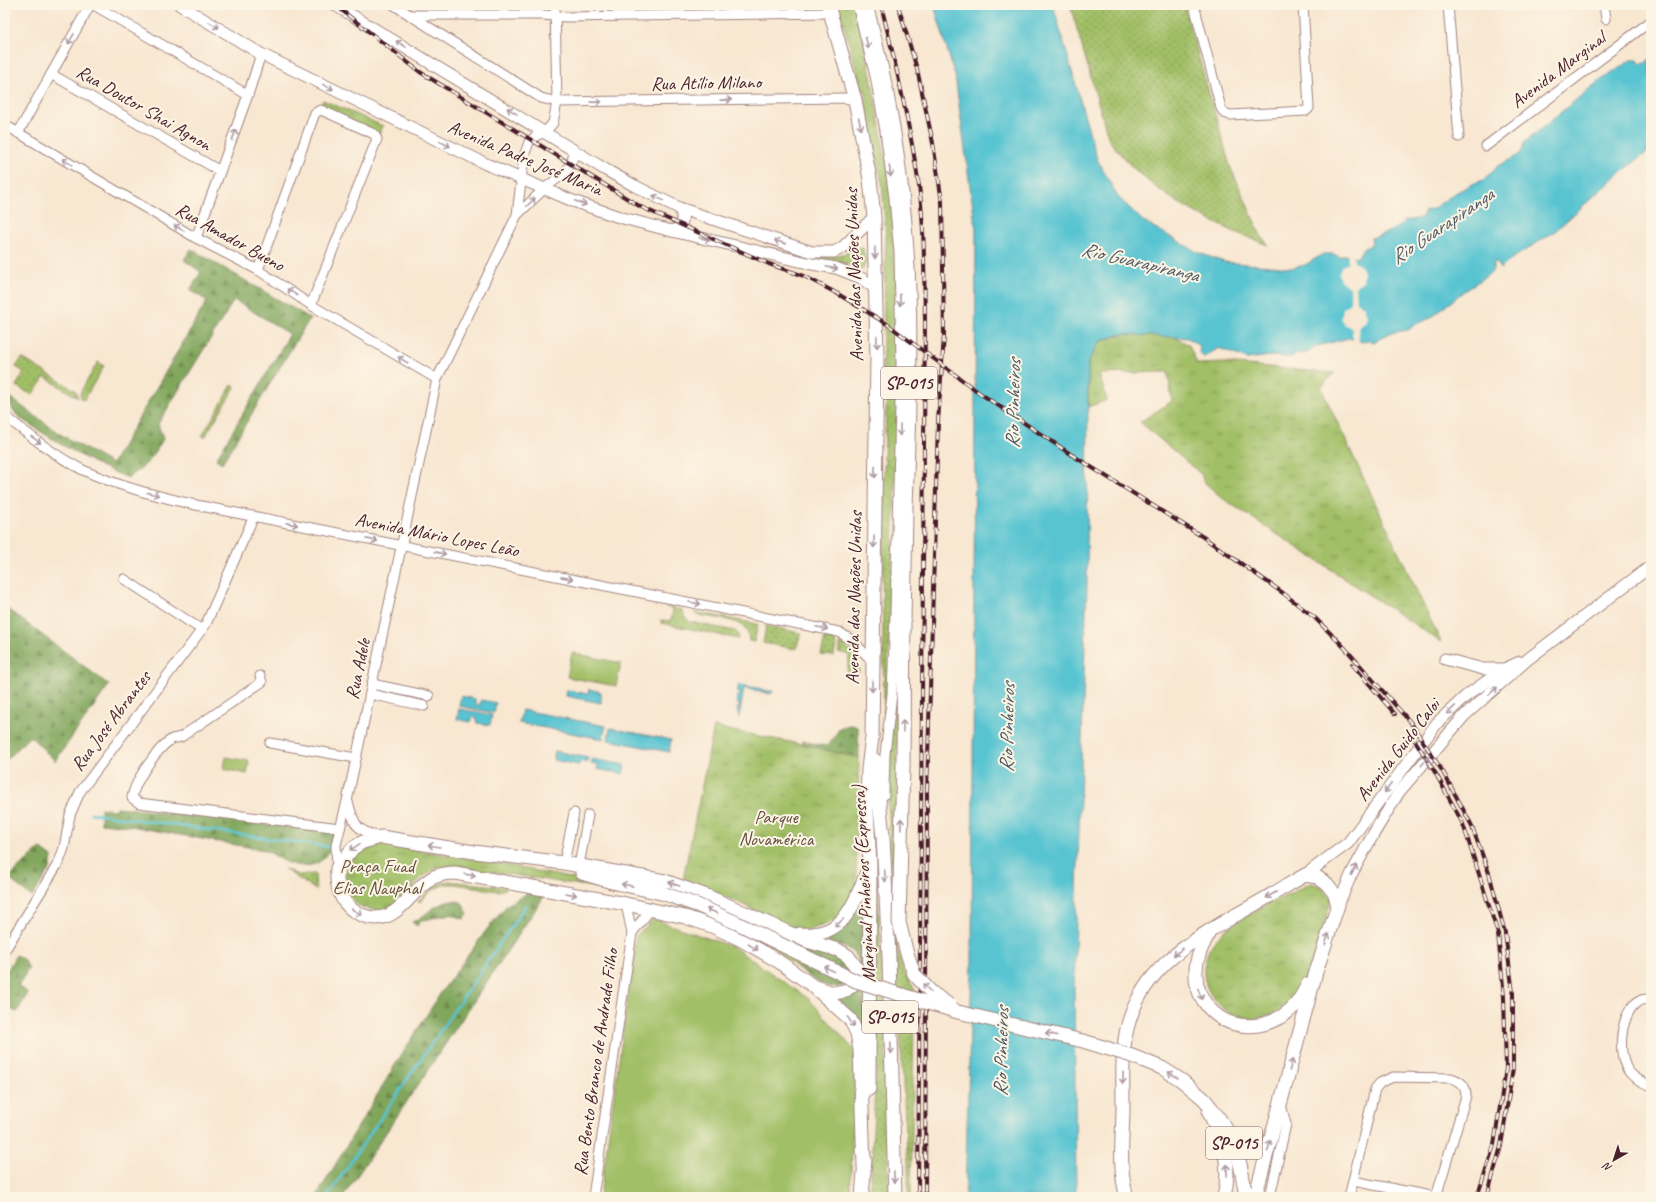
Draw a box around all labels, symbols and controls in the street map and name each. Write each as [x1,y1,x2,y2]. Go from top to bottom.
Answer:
one-way arrow [208,21,219,29]
street label: Avenida Marginal [1506,24,1613,113]
one-way arrow [66,33,74,45]
one-way arrow [864,36,871,49]
one-way arrow [395,40,407,48]
street label: Rua Doutor Shai Agnon [72,60,217,157]
street label: Rua Atílio Milano [651,70,764,96]
one-way arrow [322,84,334,91]
one-way arrow [719,96,732,104]
one-way arrow [589,98,602,105]
one-way arrow [506,107,518,115]
street label: Avenida Padre José Maria [444,115,608,202]
one-way arrow [856,117,864,130]
one-way arrow [231,128,238,141]
one-way arrow [439,141,451,148]
one-way arrow [62,158,73,166]
one-way arrow [886,164,894,177]
water label: Rio Guarapiranga [1386,181,1500,270]
street label: Avenida das Nações Unidas [839,185,869,362]
one-way arrow [652,194,664,201]
street label: Rua Amador Bueno [171,197,290,277]
one-way arrow [526,197,536,207]
one-way arrow [574,200,586,208]
one-way arrow [173,223,185,231]
one-way arrow [699,236,712,243]
water label: Rio Guarapiranga [1079,236,1203,288]
one-way arrow [774,238,787,245]
one-way arrow [871,246,879,259]
one-way arrow [825,264,838,272]
one-way arrow [287,288,298,296]
one-way arrow [896,293,904,306]
one-way arrow [873,335,880,348]
one-way arrow [397,355,409,363]
water label: Rio Pinheiros [1000,355,1026,449]
road number: SP-015 [881,367,937,399]
one-way arrow [896,423,903,436]
one-way arrow [30,435,41,444]
one-way arrow [871,465,879,478]
one-way arrow [146,491,159,498]
street label: Avenida Mário Lopes Leão [353,507,522,563]
street label: Avenida das Nações Unidas [840,509,868,685]
one-way arrow [285,520,298,528]
one-way arrow [870,535,878,548]
one-way arrow [365,536,378,544]
one-way arrow [433,549,446,557]
one-way arrow [561,574,574,582]
one-way arrow [688,599,701,607]
one-way arrow [816,625,829,633]
street label: Rua Adele [340,635,377,702]
street label: Rua José Abrantes [66,665,157,776]
one-way arrow [868,679,876,692]
water label: Rio Pinheiros [994,679,1020,773]
one-way arrow [1488,686,1498,696]
street label: Avenida Guido Caloi [1351,692,1447,806]
one-way arrow [1446,705,1456,715]
one-way arrow [899,720,907,733]
one-way arrow [1420,756,1429,767]
street label: Marginal Pinheiros (Expressa) [847,783,881,983]
one-way arrow [1384,783,1393,794]
park label: Parque Novamérica [739,805,815,851]
one-way arrow [898,818,905,831]
one-way arrow [428,842,441,850]
one-way arrow [350,843,361,851]
park label: Praça Fuad Elias Nauphal [333,854,425,900]
one-way arrow [1351,864,1358,876]
one-way arrow [881,869,888,882]
one-way arrow [463,871,476,879]
one-way arrow [668,880,680,888]
one-way arrow [621,881,634,889]
one-way arrow [564,890,577,898]
one-way arrow [1265,891,1277,899]
one-way arrow [706,907,718,915]
one-way arrow [351,909,363,917]
one-way arrow [833,919,844,928]
one-way arrow [1323,933,1331,945]
one-way arrow [747,943,759,951]
street label: Rua Bento Branco de Andrade Filho [568,945,624,1177]
one-way arrow [1172,948,1183,956]
one-way arrow [823,965,835,972]
one-way arrow [923,983,932,993]
one-way arrow [1196,987,1204,999]
road number: SP-015 [862,1001,918,1033]
water label: Rio Pinheiros [988,1003,1014,1097]
one-way arrow [847,1016,855,1027]
one-way arrow [1044,1029,1057,1037]
one-way arrow [888,1041,895,1054]
one-way arrow [1288,1059,1295,1072]
one-way arrow [1119,1071,1127,1084]
one-way arrow [1167,1071,1179,1079]
road number: SP-015 [1206,1127,1262,1159]
one-way arrow [1265,1140,1273,1153]
north arrow [1594,1140,1634,1180]
text: N [1599,1159,1615,1175]
one-way arrow [1223,1164,1231,1177]
one-way arrow [891,1170,898,1183]

